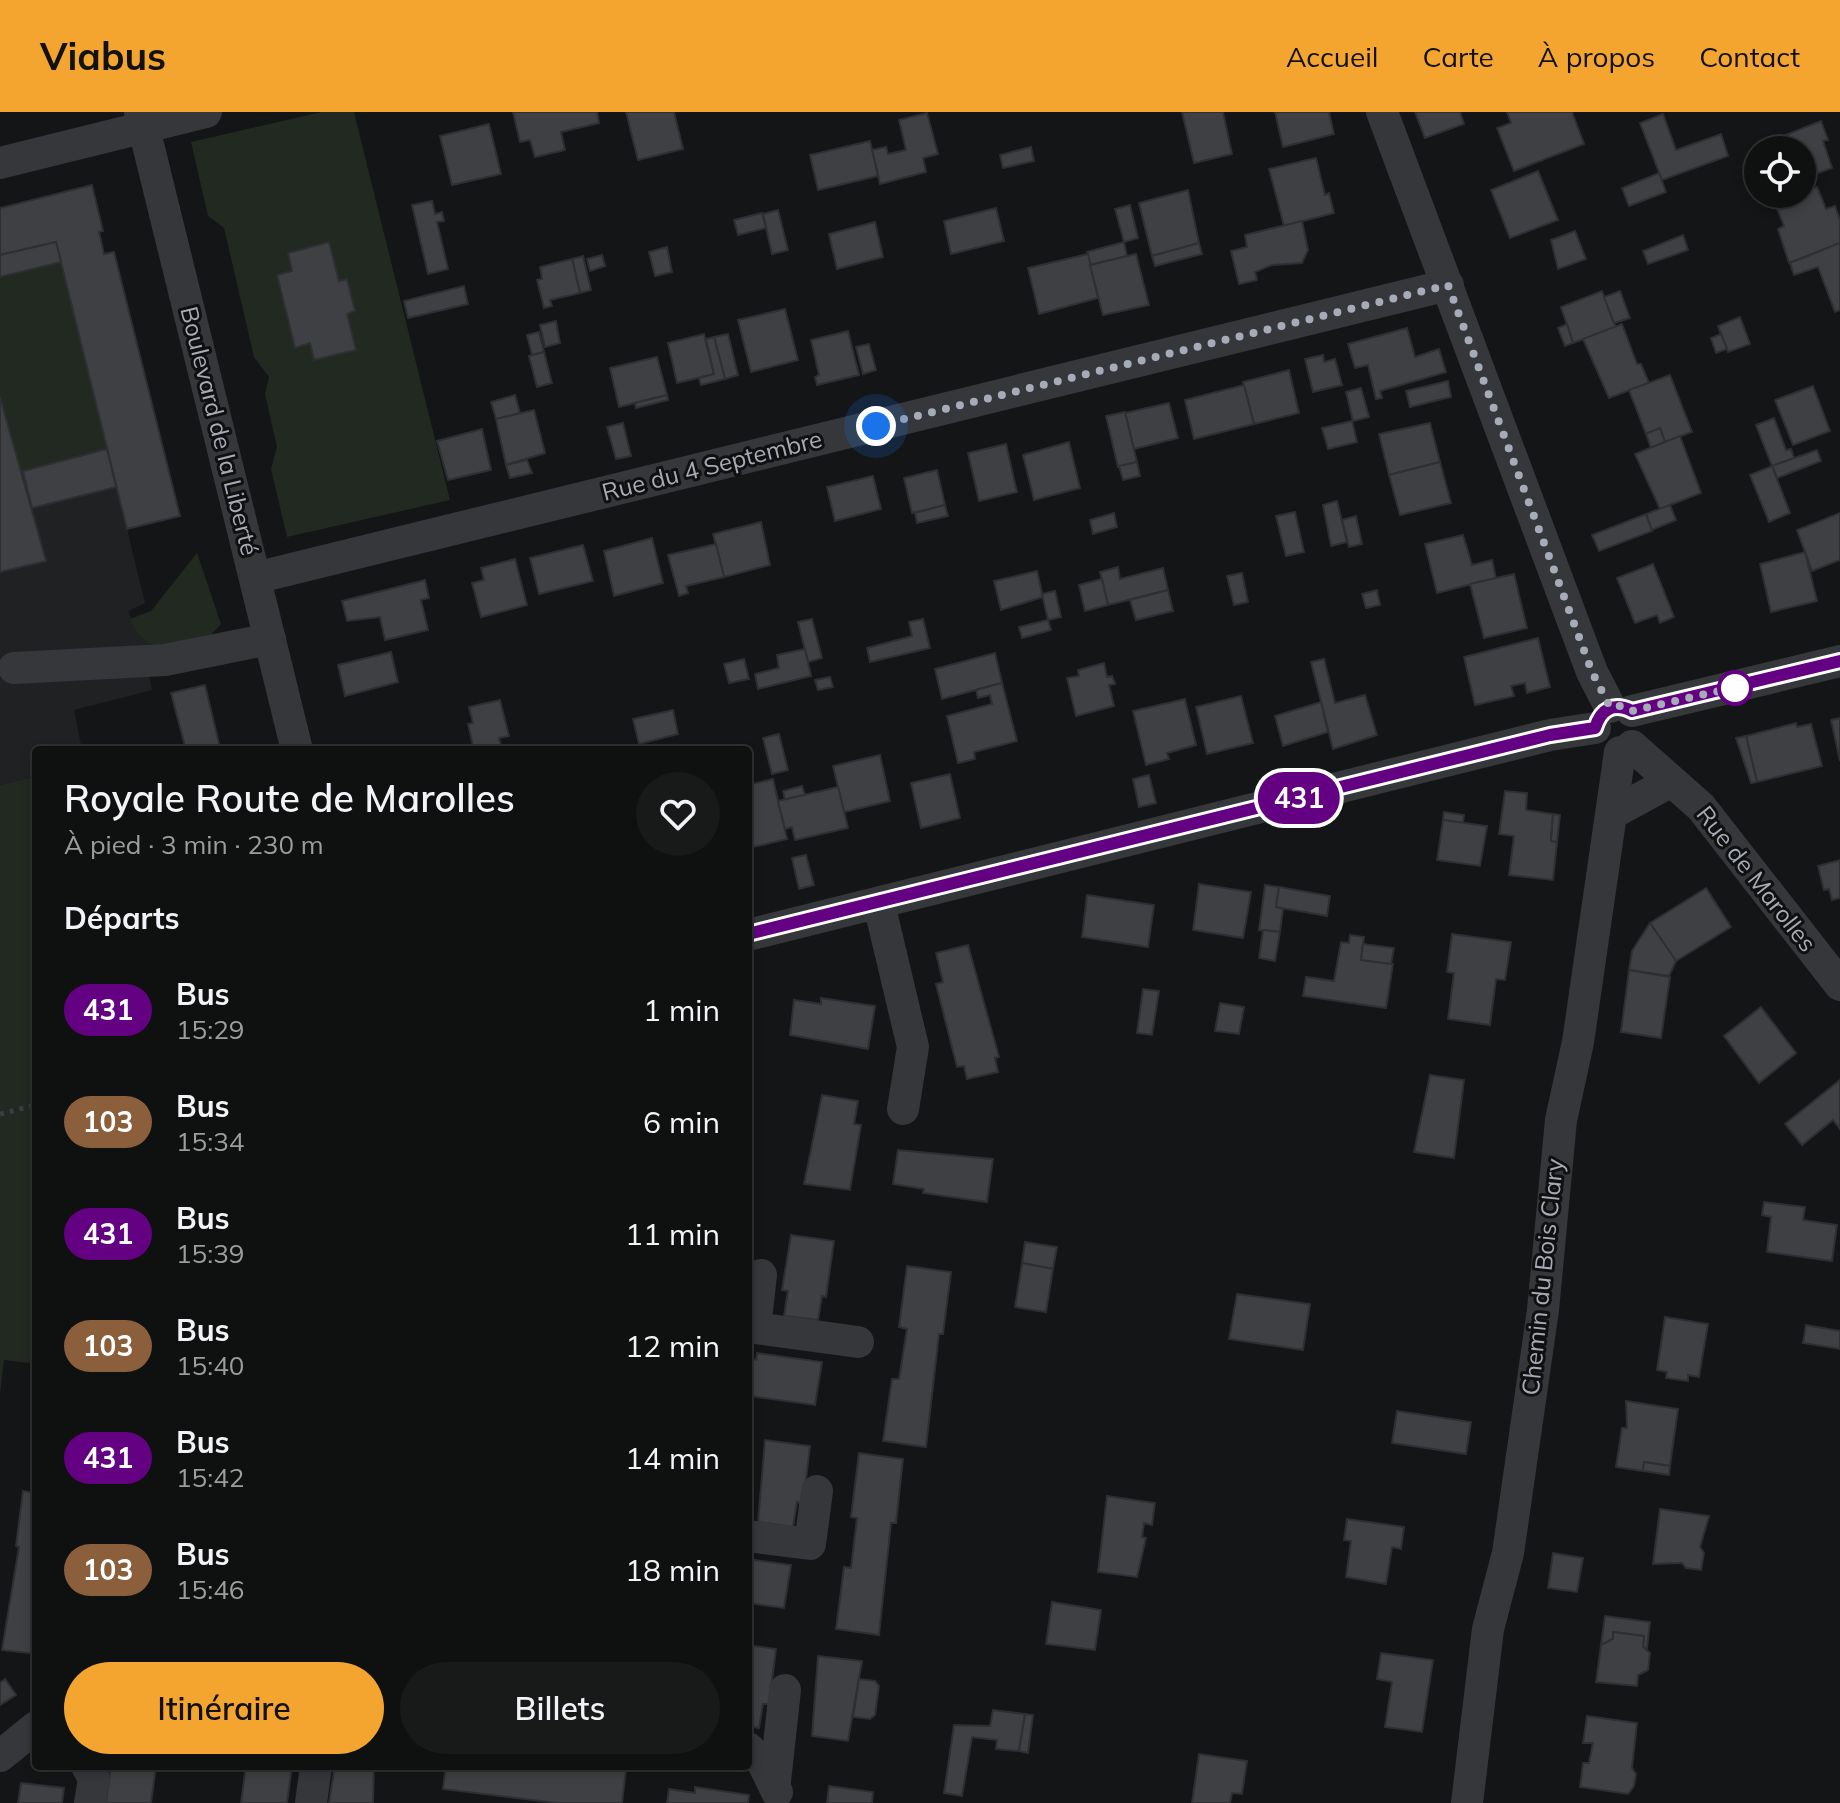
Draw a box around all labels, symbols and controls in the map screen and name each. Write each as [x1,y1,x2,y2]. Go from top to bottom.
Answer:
text: Viabus [40,32,166,80]
text: Accueil [1286,39,1379,74]
text: Carte [1423,39,1494,74]
text: À propos [1538,39,1655,74]
text: Contact [1699,39,1800,74]
map controls [1744,136,1816,208]
button: locate [1744,136,1816,208]
street label: Boulevard de la Liberté [174,303,265,558]
your location [856,406,896,446]
street label: Rue du 4 Septembre [599,423,825,507]
unlabelled marker [1718,671,1752,705]
button: heart [636,772,720,856]
line badge: 431 [1253,772,1345,824]
text: Royale Route de Marolles [64,774,515,822]
text: 431 [1274,780,1324,815]
street label: Rue de Marolles [1690,799,1823,957]
text: À pied · 3 min · 230 m [64,828,324,861]
text: Départs [64,899,180,937]
text: Bus [176,975,230,1013]
text: 1 min [643,991,720,1029]
text: 431 [83,992,133,1027]
text: 15:29 [176,1013,244,1046]
text: Bus [176,1087,230,1125]
text: 6 min [643,1103,720,1141]
text: 103 [83,1104,133,1139]
text: 15:34 [176,1125,244,1158]
street label: Chemin du Bois Clary [1515,1157,1569,1397]
text: Bus [176,1199,230,1237]
text: 11 min [625,1215,720,1253]
text: 431 [83,1216,133,1251]
text: 15:39 [176,1237,244,1270]
text: Bus [176,1311,230,1349]
text: 12 min [625,1327,720,1365]
text: 103 [83,1328,133,1363]
text: 15:40 [176,1349,244,1382]
text: Bus [176,1423,230,1461]
text: 14 min [625,1439,720,1477]
text: 431 [83,1440,133,1475]
text: 15:42 [176,1461,244,1494]
text: Bus [176,1535,230,1573]
text: 18 min [625,1551,720,1589]
text: 103 [83,1552,133,1587]
text: 15:46 [176,1573,244,1606]
button: Itinéraire [64,1662,384,1754]
button: Billets [400,1662,720,1754]

